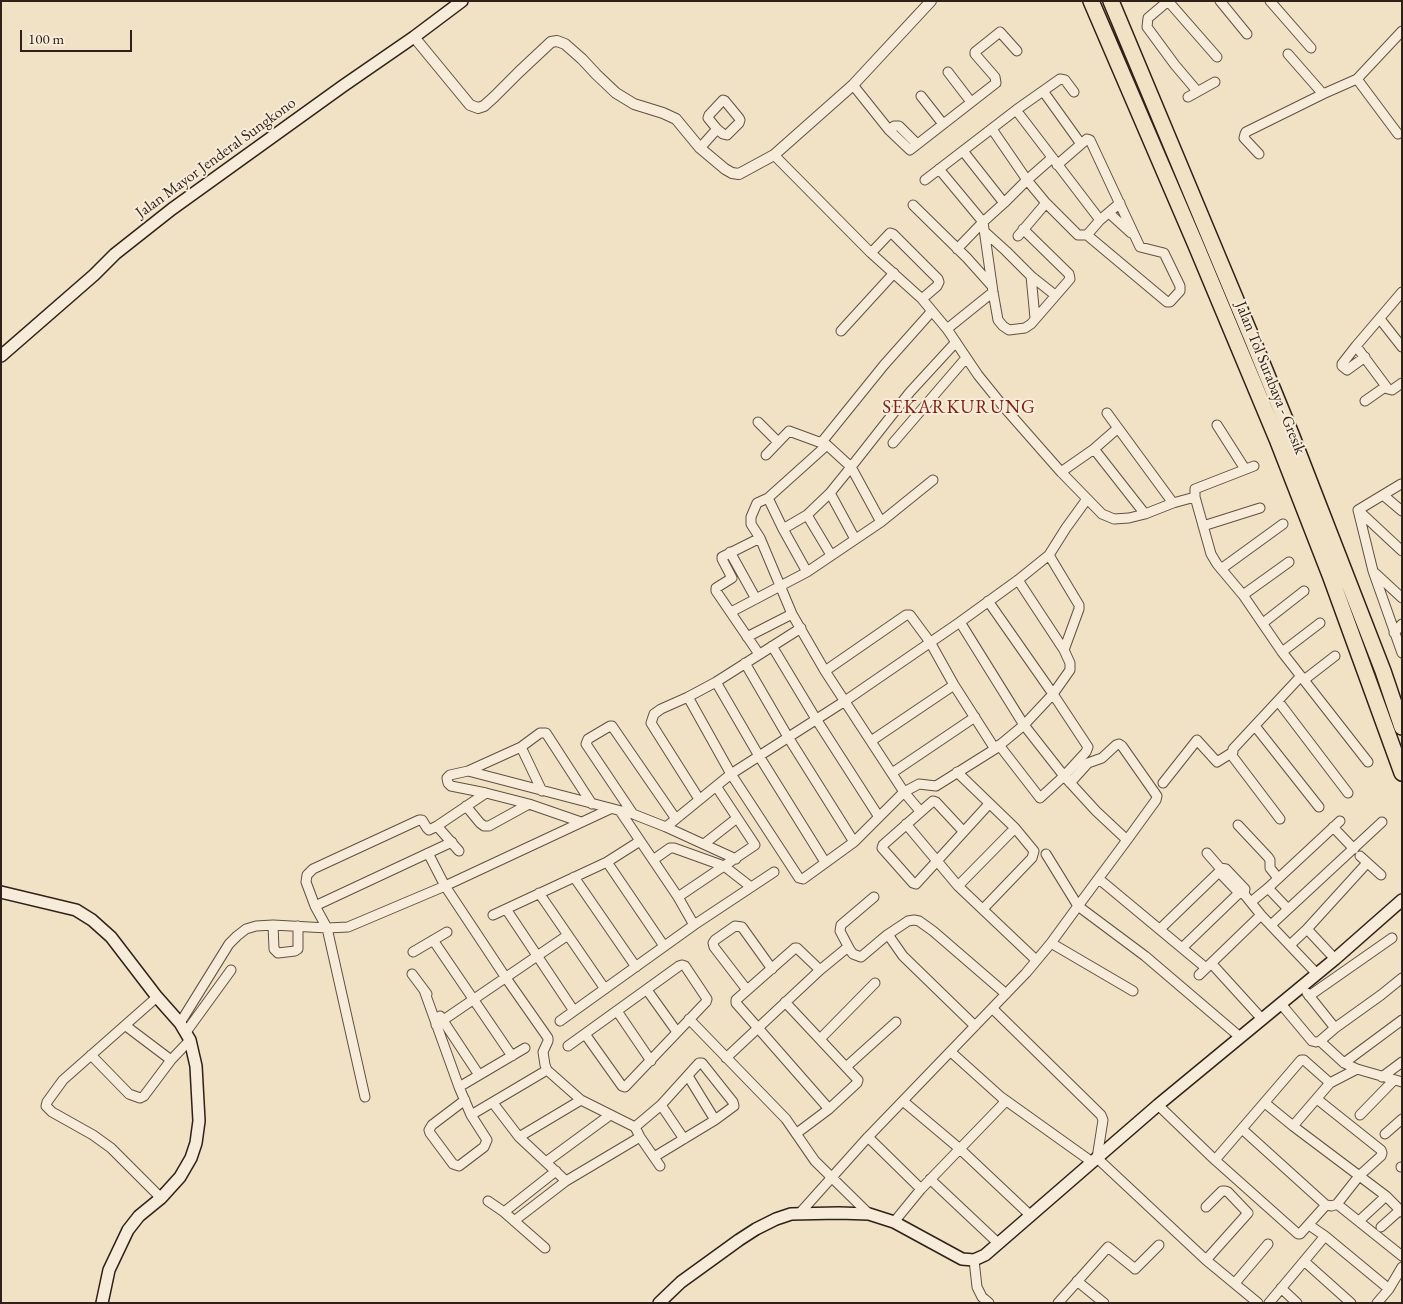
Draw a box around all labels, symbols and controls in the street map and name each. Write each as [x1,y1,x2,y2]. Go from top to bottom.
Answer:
scale bar [22,20,135,52]
text: 100 m [28,29,64,48]
street label: Jalan Mayor Jenderal Sungkono [132,93,300,223]
street label: Jalan Tol Surabaya - Gresik [1231,299,1309,457]
district label: SEKARKURUNG [881,397,1037,419]

